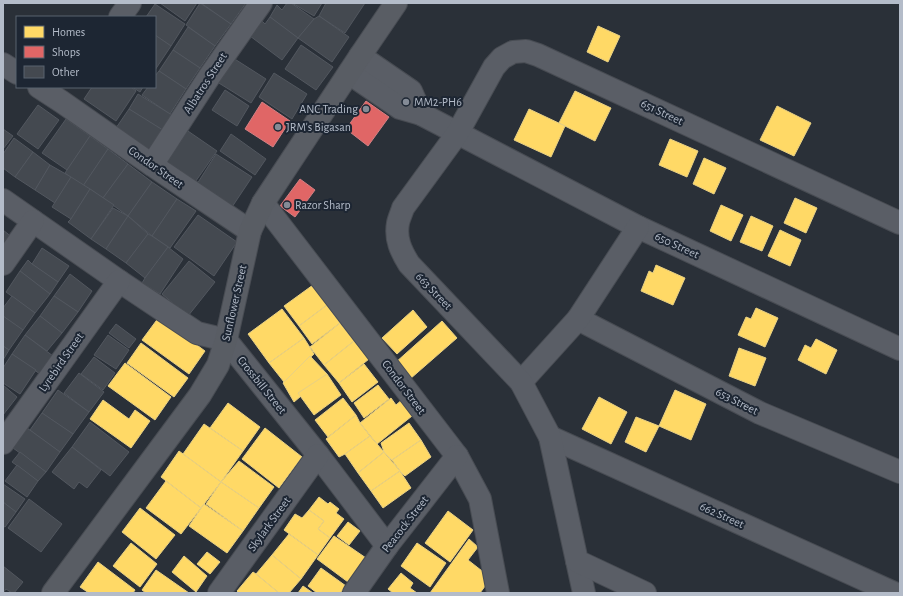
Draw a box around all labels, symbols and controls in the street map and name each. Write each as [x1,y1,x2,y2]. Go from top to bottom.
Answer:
legend [16,16,156,88]
text: Homes [52,26,85,38]
text: Shops [52,46,80,58]
street label: Albatros Street [181,50,229,116]
text: Other [52,66,79,78]
place label: MM2-PH6 [414,96,462,108]
marker: MM2-PH6 [401,97,411,107]
street label: 651 Street [639,97,685,127]
place label: ANC Trading [299,103,358,115]
marker: ANC Trading [361,104,371,114]
place label: JRM's Bigasan [286,121,351,133]
marker: JRM's Bigasan [273,122,283,132]
street label: Condor Street [126,144,186,190]
place label: Razor Sharp [295,199,351,211]
marker: Razor Sharp [282,200,292,210]
street label: 650 Street [653,230,701,260]
street label: Sunflower Street [219,264,249,342]
street label: 663 Street [414,270,455,312]
street label: Lyrebird Street [36,330,87,394]
street label: Crossbill Street [235,354,289,416]
street label: Condor Street [380,358,428,416]
street label: 653 Street [714,385,760,417]
street label: Skylark Street [245,494,294,554]
street label: Peacock Street [379,494,431,554]
street label: 662 Street [698,500,746,530]

